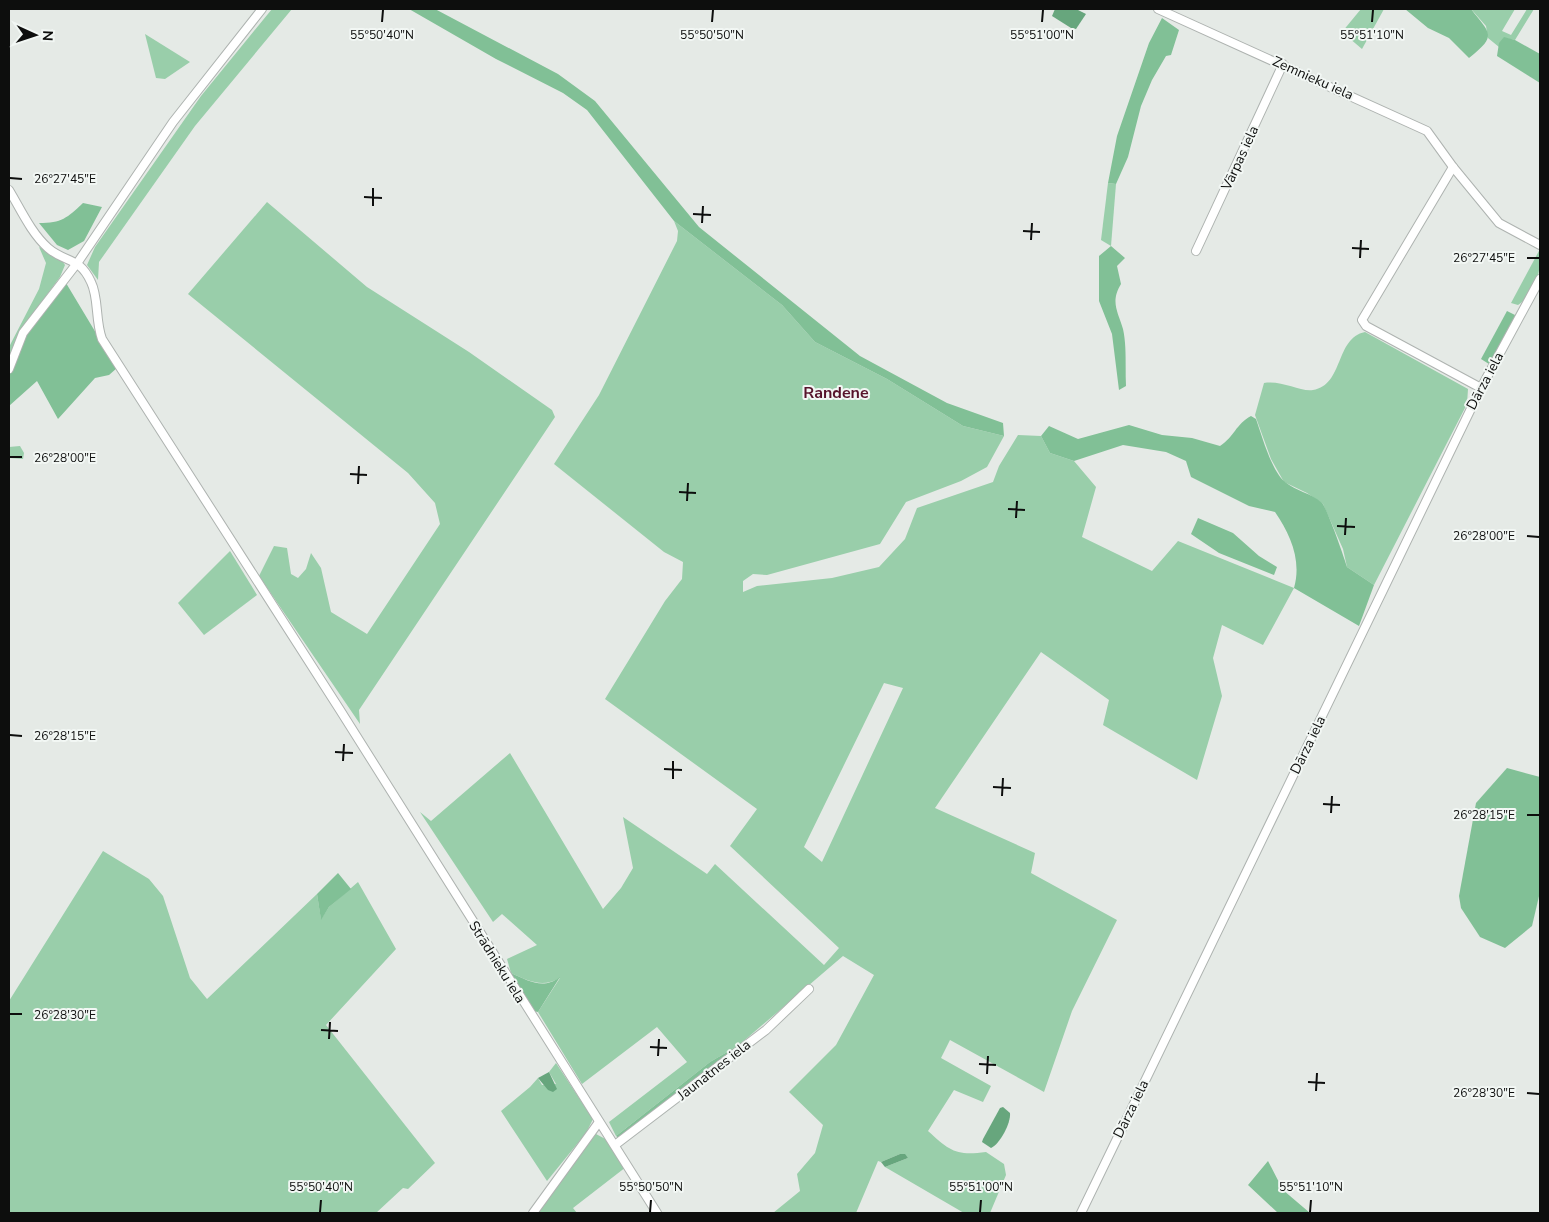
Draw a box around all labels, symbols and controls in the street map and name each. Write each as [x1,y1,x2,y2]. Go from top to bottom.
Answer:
north arrow [10,10,60,60]
text: 55°50'40"N [350,27,414,43]
text: 55°50'50"N [680,27,744,43]
text: 55°51'00"N [1010,27,1074,43]
text: 55°51'10"N [1340,27,1404,43]
text: N [38,30,57,41]
street label: Zemnieku iela [1269,52,1357,104]
street label: Vārpas iela [1216,123,1263,194]
text: 26°27'45"E [34,171,96,187]
text: 26°27'45"E [1453,250,1515,266]
street label: Dārza iela [1462,349,1508,413]
district label: Randene [803,382,869,404]
text: 26°28'00"E [34,450,96,466]
text: 26°28'00"E [1453,528,1515,544]
street label: Dārza iela [1286,713,1330,777]
text: 26°28'15"E [34,728,96,744]
text: 26°28'15"E [1453,807,1515,823]
street label: Strādnieku iela [464,917,530,1007]
text: 26°28'30"E [34,1007,96,1023]
street label: Jaunatnes iela [673,1035,755,1105]
street label: Dārza iela [1109,1077,1153,1141]
text: 26°28'30"E [1453,1085,1515,1101]
text: 55°50'40"N [289,1179,353,1195]
text: 55°50'50"N [619,1179,683,1195]
text: 55°51'00"N [949,1179,1013,1195]
text: 55°51'10"N [1279,1179,1343,1195]

